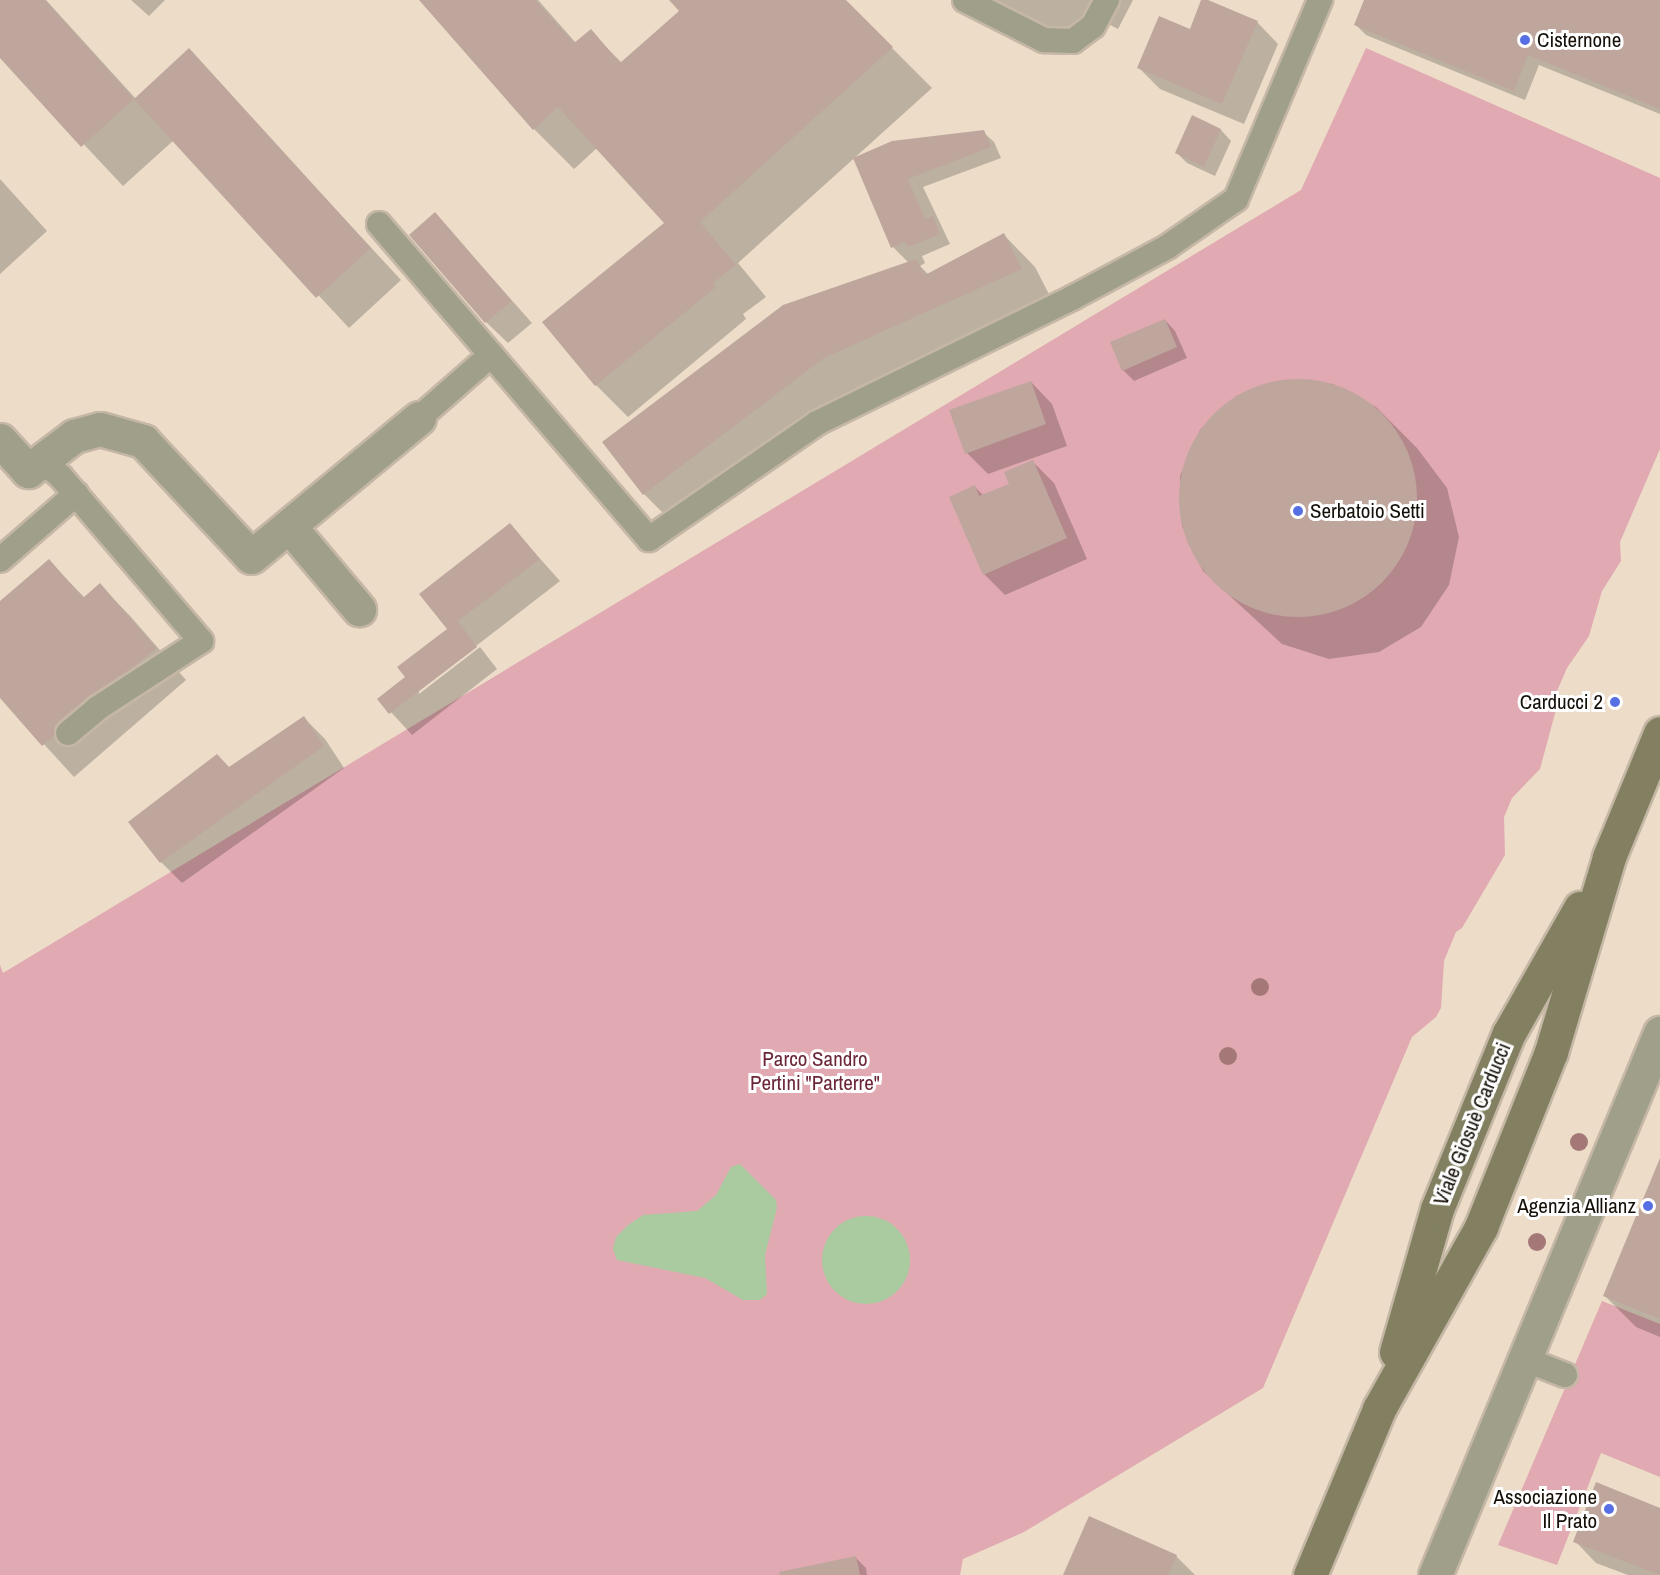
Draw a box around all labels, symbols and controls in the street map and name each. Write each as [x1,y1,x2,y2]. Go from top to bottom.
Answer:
place label: Cisternone [1537,27,1621,53]
marker: Cisternone [1518,33,1532,47]
place label: Serbatoio Setti [1310,498,1425,524]
marker: Serbatoio Setti [1291,504,1305,518]
place label: Carducci 2 [1520,689,1603,715]
marker: Carducci 2 [1608,695,1622,709]
street label: Viale Giosuè Carducci [1428,1039,1516,1209]
park label: Parco Sandro Pertini "Parterre" [750,1046,880,1096]
place label: Agenzia Allianz [1516,1193,1636,1219]
marker: Agenzia Allianz [1641,1199,1655,1213]
place label: Associazione Il Prato [1494,1484,1597,1534]
marker: Associazione Il Prato [1602,1502,1616,1516]

